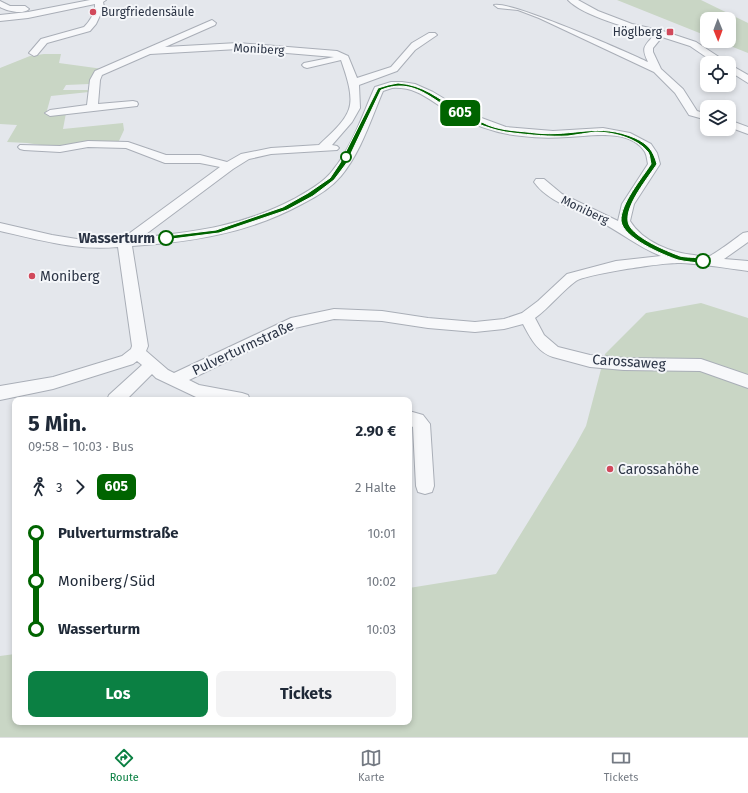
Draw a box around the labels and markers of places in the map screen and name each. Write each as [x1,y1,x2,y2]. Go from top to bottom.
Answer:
place label: Burgfriedensäule [101,5,194,19]
marker: Burgfriedensäule [88,7,98,17]
place label: Höglberg [613,25,663,39]
marker: Höglberg [665,27,675,37]
unlabelled marker [340,151,352,163]
place label: Wasserturm [78,230,155,247]
marker: Wasserturm [158,230,174,246]
unlabelled marker [695,253,711,269]
place label: Moniberg [40,268,100,285]
marker: Moniberg [27,271,37,281]
place label: Carossahöhe [618,461,699,478]
marker: Carossahöhe [605,464,615,474]

